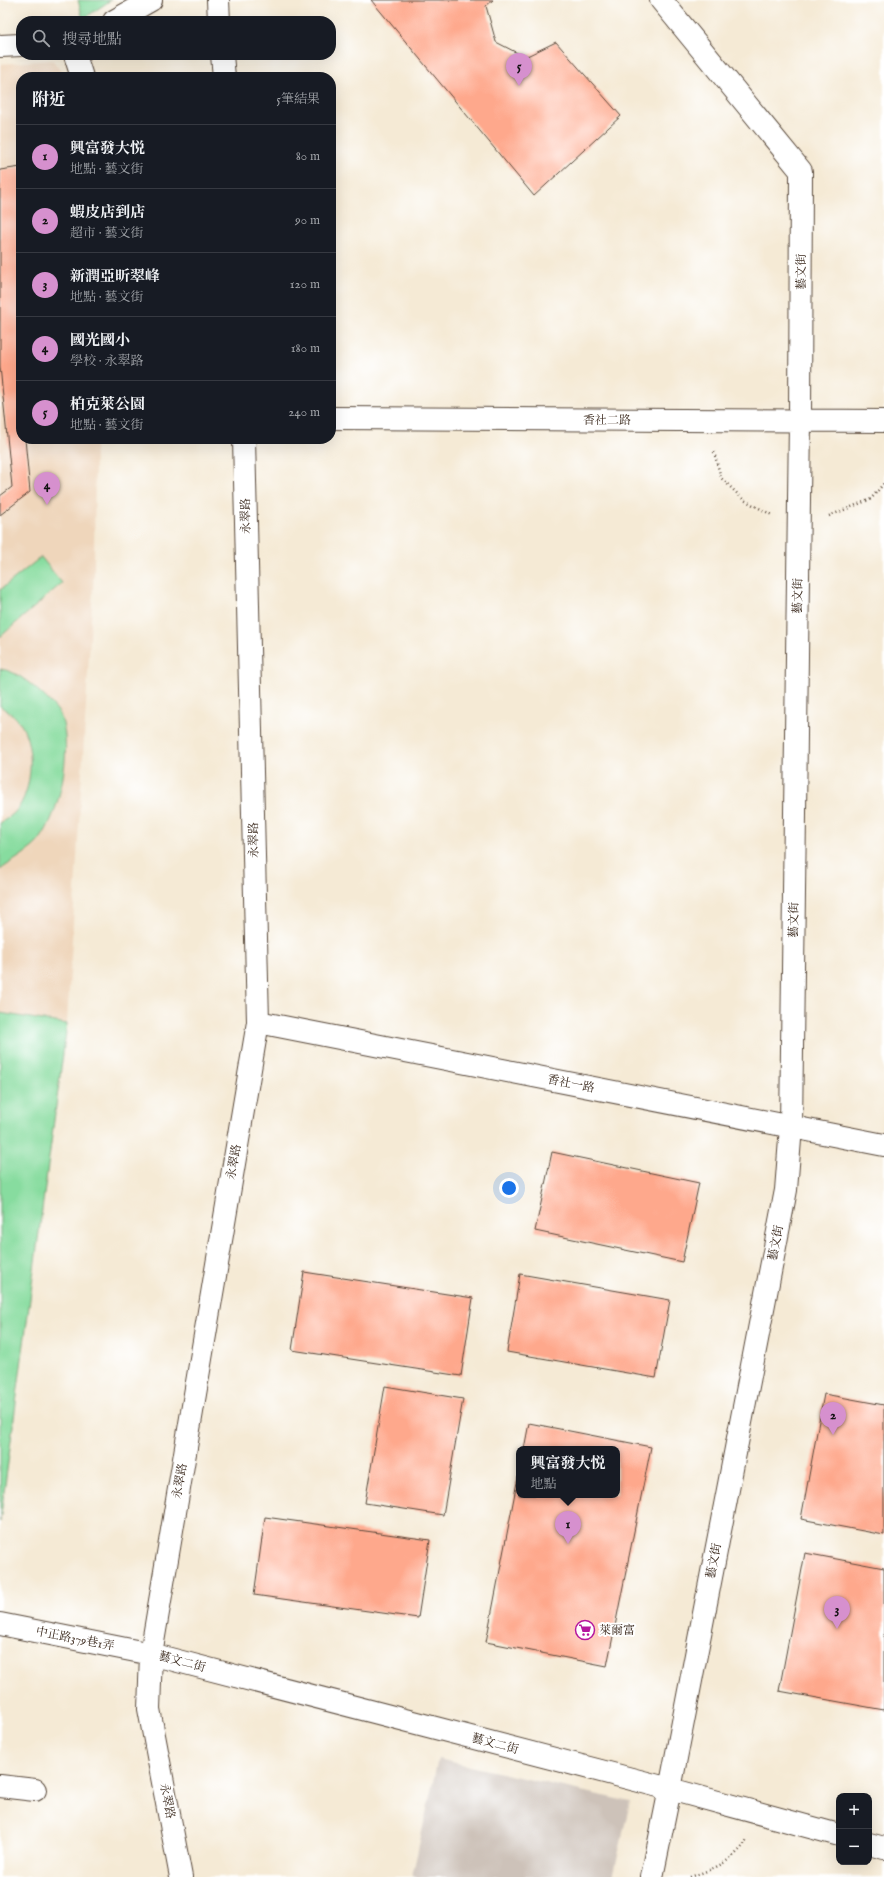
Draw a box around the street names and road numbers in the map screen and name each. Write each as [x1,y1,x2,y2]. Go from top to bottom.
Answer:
street label: 藝文街 [794,253,809,290]
street label: 香社二路 [583,413,631,428]
street label: 永翠路 [238,498,254,534]
street label: 藝文街 [790,577,806,614]
street label: 永翠路 [246,822,262,858]
street label: 藝文街 [786,901,802,938]
street label: 香社一路 [546,1072,596,1096]
street label: 永翠路 [223,1143,245,1181]
street label: 藝文街 [765,1223,787,1262]
street label: 永翠路 [169,1462,191,1500]
street label: 藝文街 [703,1541,725,1580]
street label: 中正路379巷1弄 [34,1624,116,1654]
street label: 藝文二街 [157,1649,208,1676]
street label: 藝文二街 [470,1731,521,1758]
street label: 永翠路 [156,1782,178,1820]

